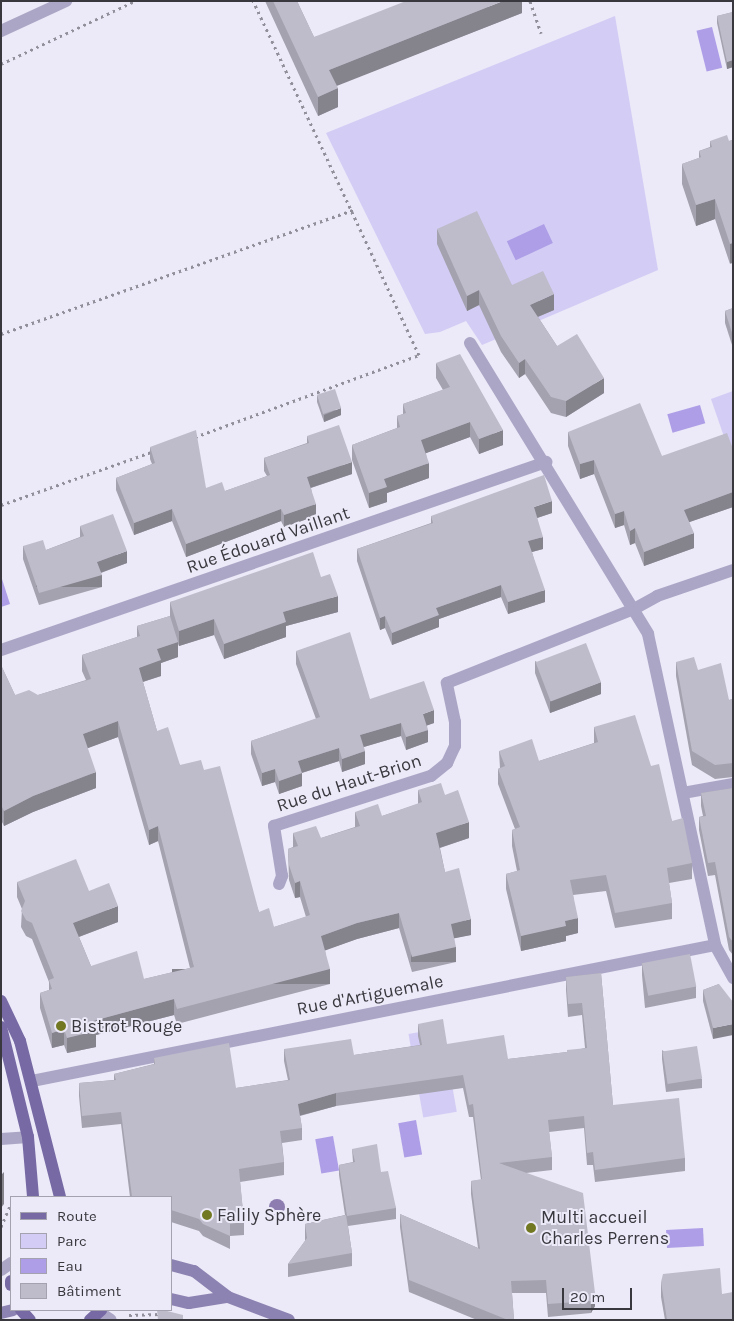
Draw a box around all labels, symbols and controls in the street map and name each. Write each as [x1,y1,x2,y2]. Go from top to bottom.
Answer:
street label: Rue Édouard Vaillant [184,502,352,578]
street label: Rue du Haut-Brion [274,749,424,817]
street label: Rue d'Artiguemale [295,970,445,1020]
place label: Bistrot Rouge [71,1015,182,1037]
marker: Bistrot Rouge [55,1020,67,1032]
legend [10,1196,172,1311]
place label: Falily Sphère [217,1204,321,1226]
text: Route [57,1207,97,1225]
place label: Multi accueil Charles Perrens [541,1207,669,1250]
marker: Falily Sphère [201,1209,213,1221]
marker: Multi accueil Charles Perrens [525,1222,537,1234]
text: Parc [57,1232,87,1250]
text: Eau [57,1257,83,1275]
scale bar [564,1278,634,1310]
text: Bâtiment [57,1282,121,1300]
text: 20 m [570,1288,605,1306]

